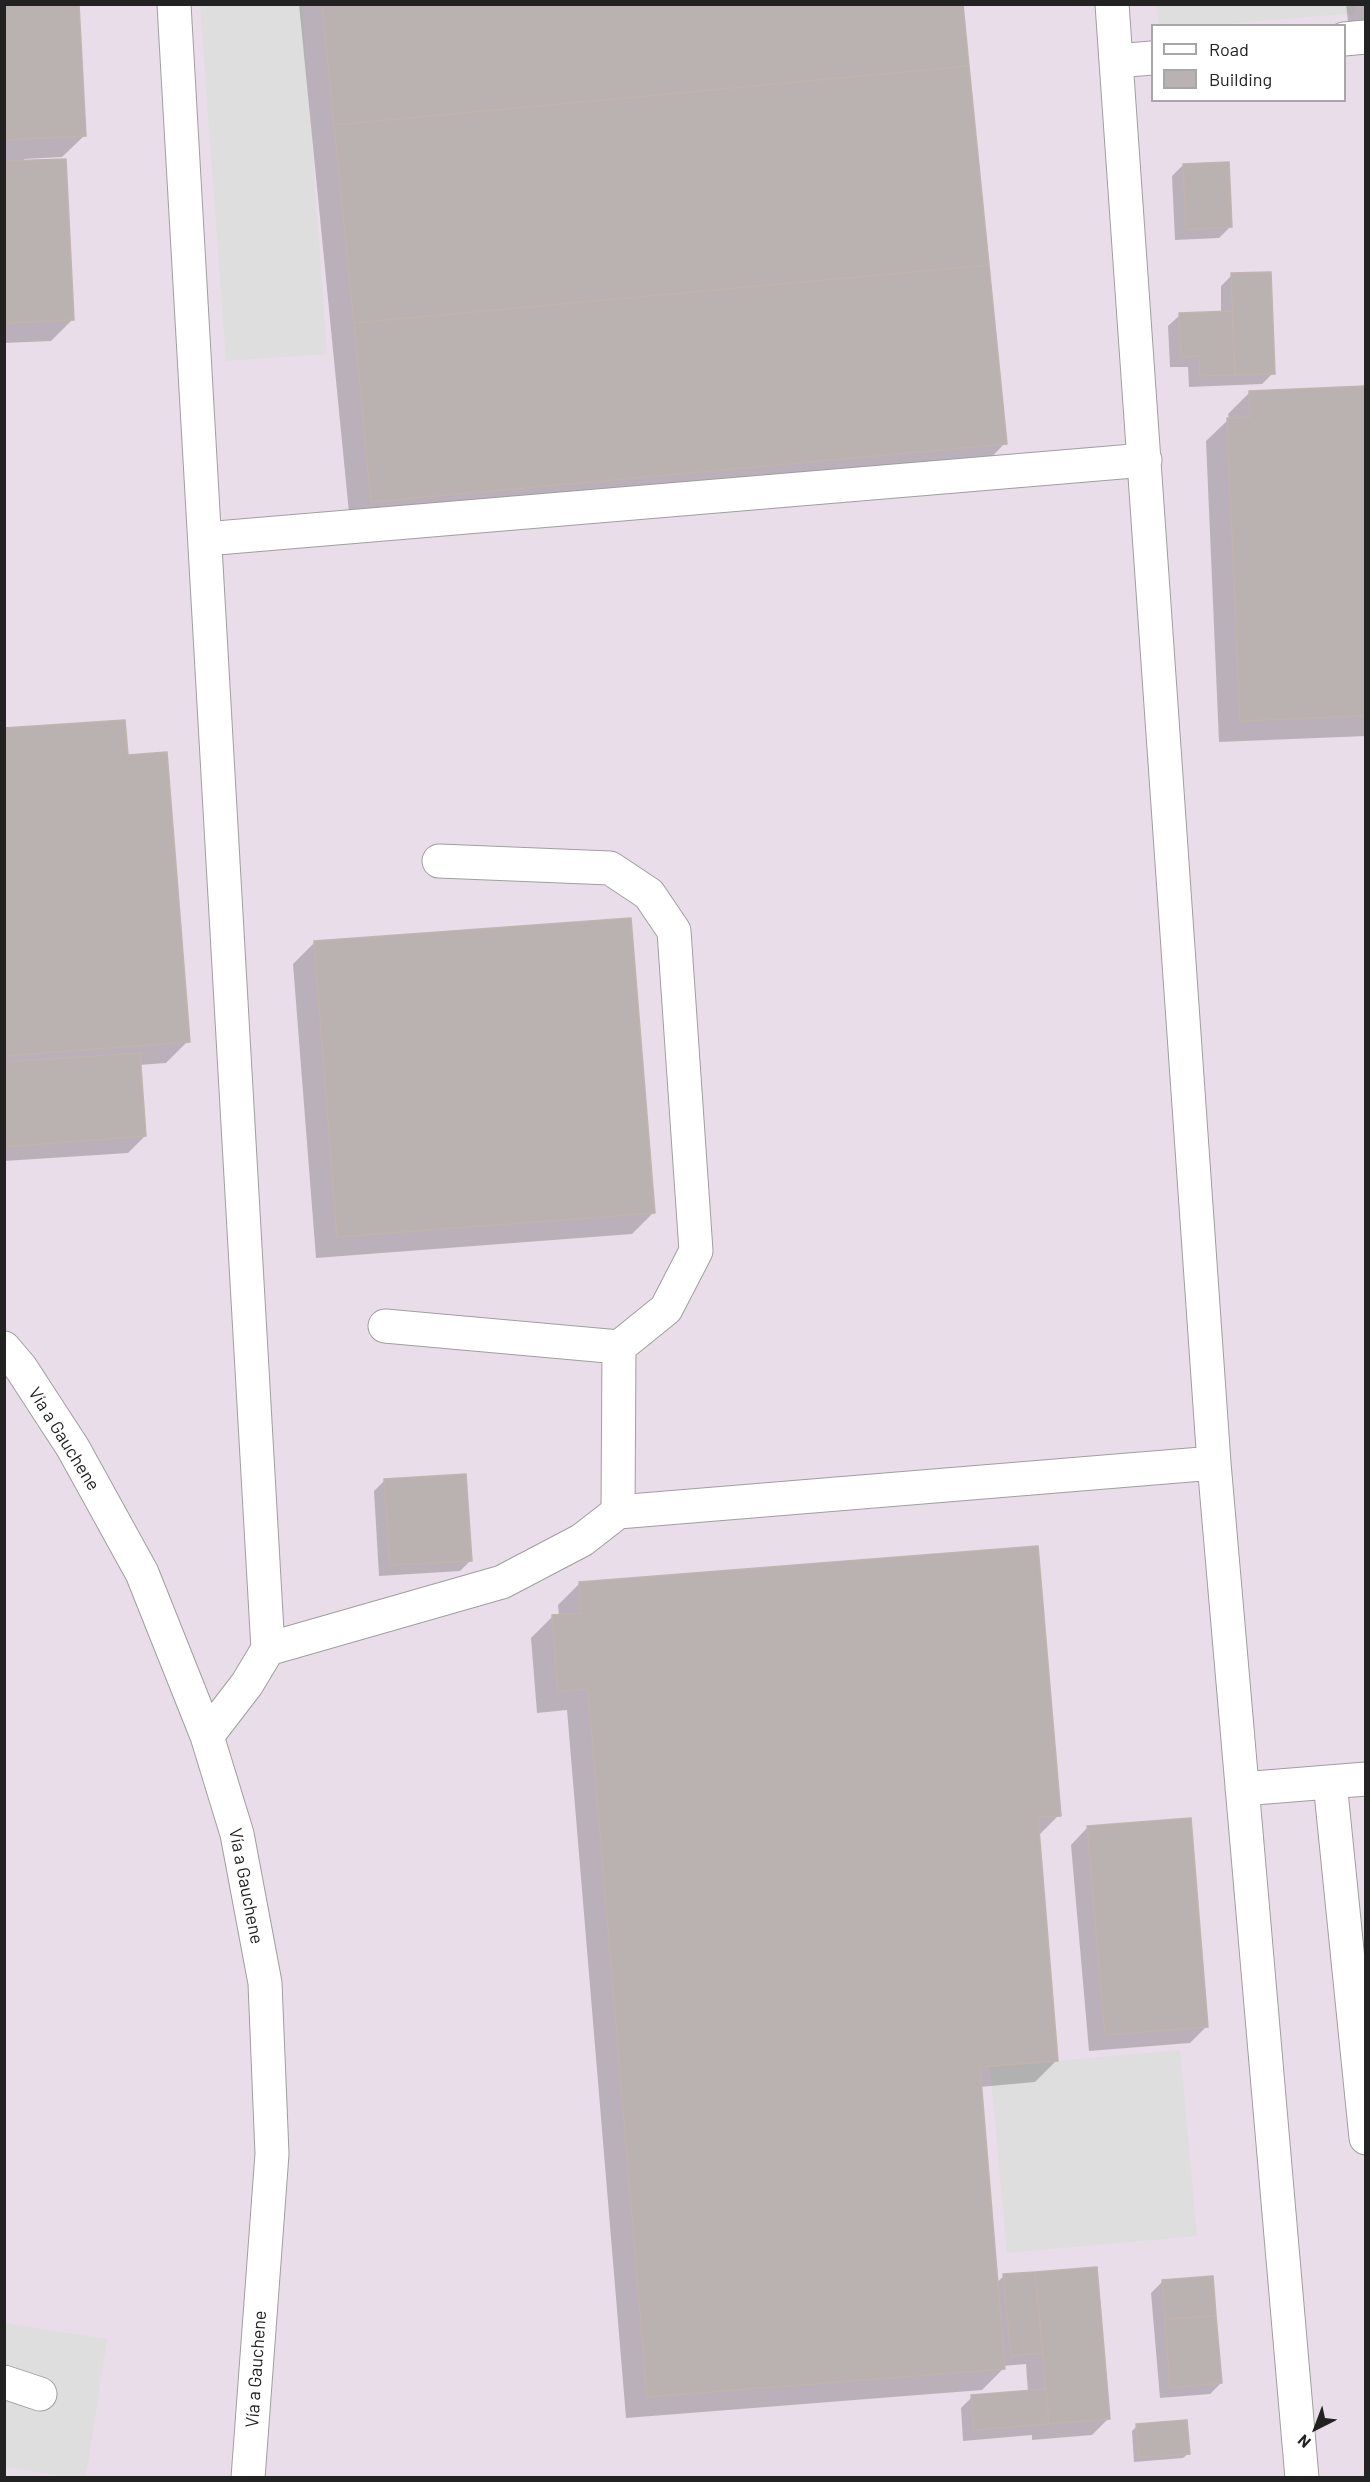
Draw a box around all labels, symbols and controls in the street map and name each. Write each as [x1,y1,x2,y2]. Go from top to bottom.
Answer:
legend [1151,24,1346,102]
text: Road [1209,38,1249,60]
text: Building [1209,68,1272,90]
street label: Vía a Gauchene [24,1383,104,1495]
street label: Vía a Gauchene [224,1826,268,1946]
street label: Vía a Gauchene [241,2310,271,2428]
north arrow [1286,2398,1346,2458]
text: N [1293,2431,1314,2452]

